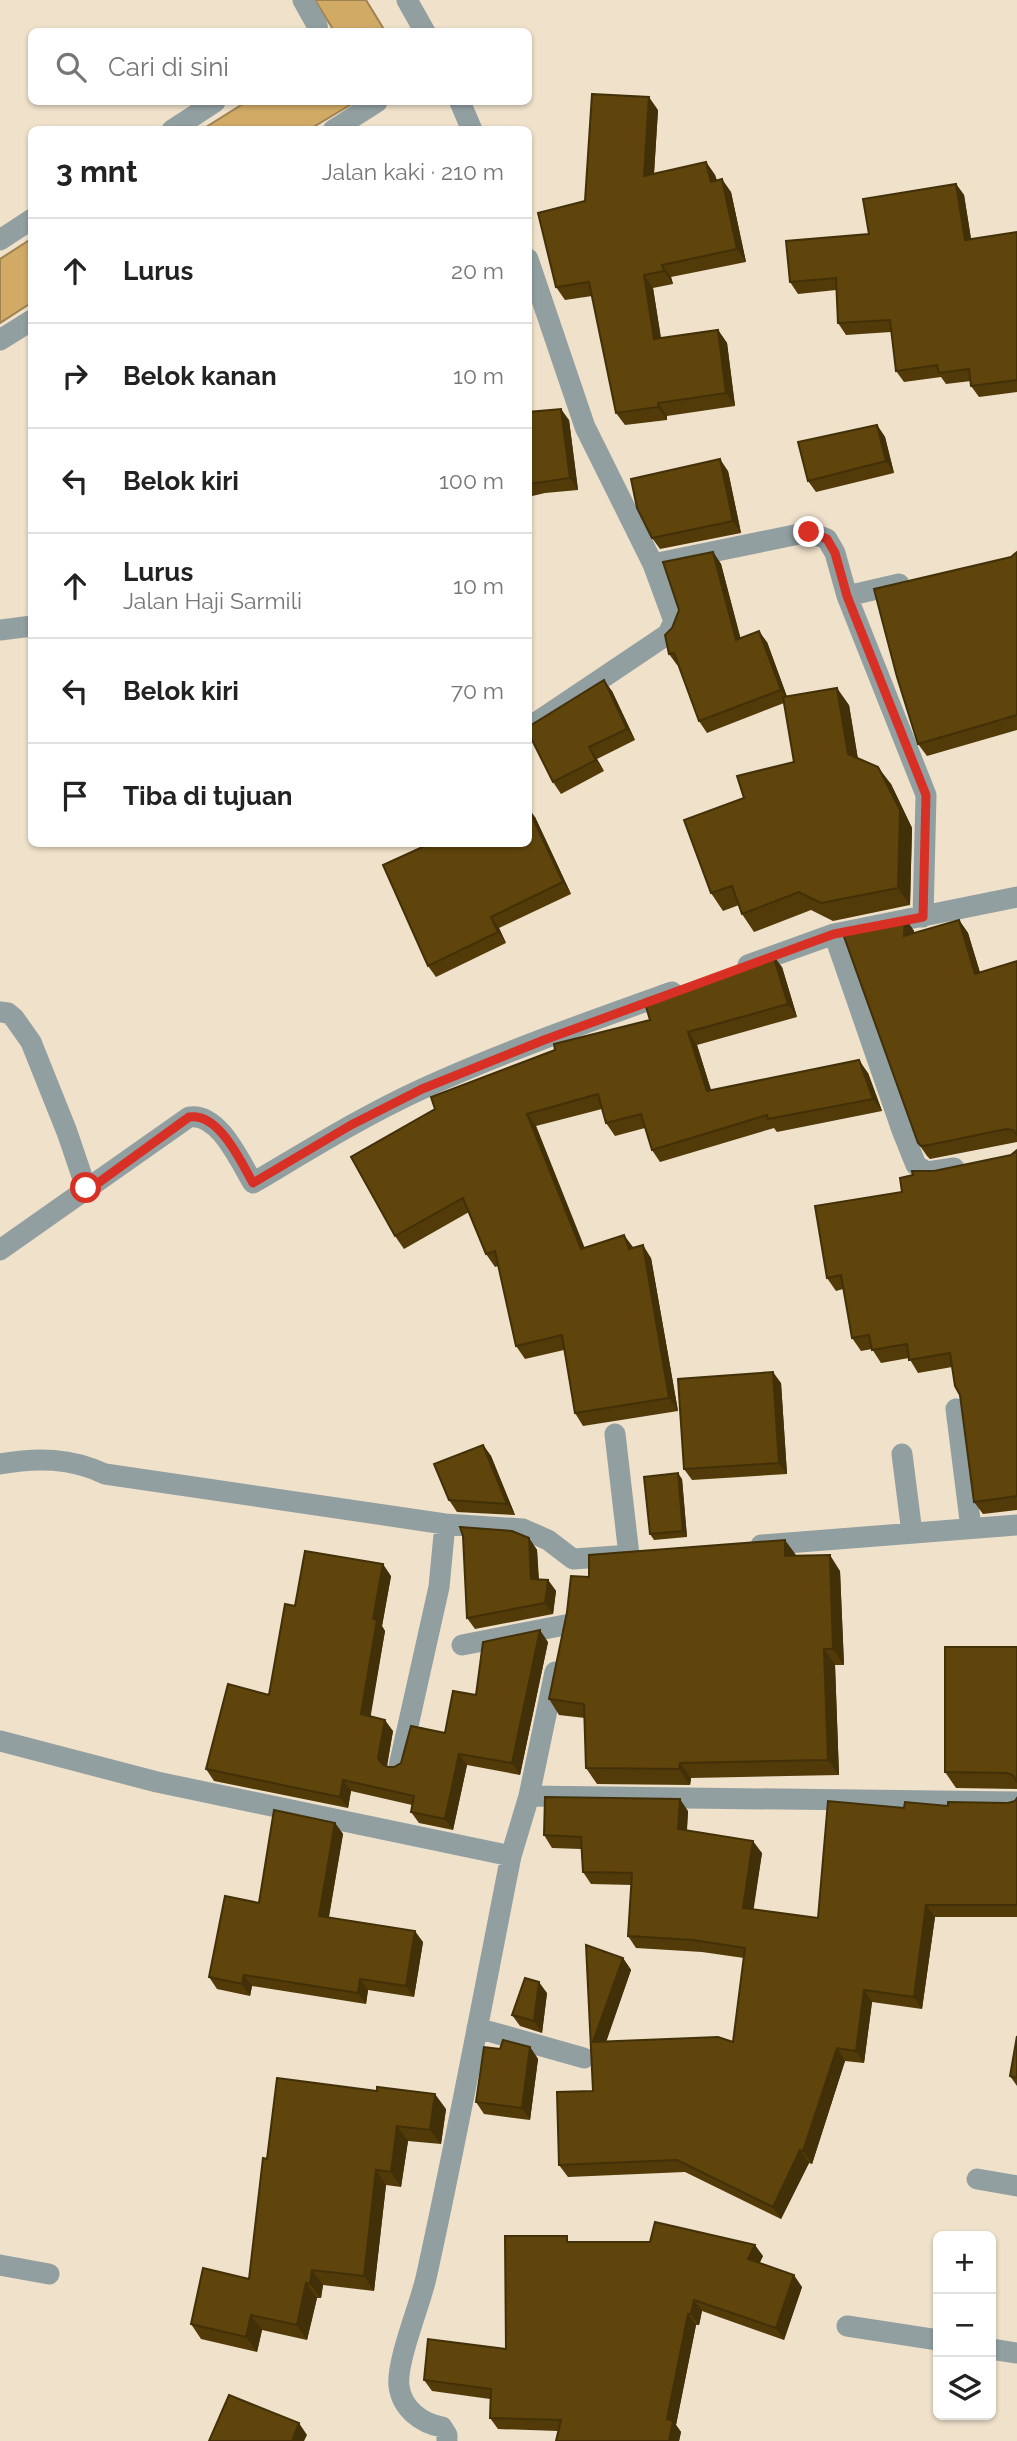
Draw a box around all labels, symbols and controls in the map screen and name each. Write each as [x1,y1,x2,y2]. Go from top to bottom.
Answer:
search box [28,28,532,105]
icon: search [52,48,90,86]
text: Cari di sini [108,52,229,82]
text: 3 mnt [56,154,137,189]
text: Jalan kaki · 210 m [322,158,504,185]
icon: ahead [56,252,94,290]
text: Lurus [123,256,193,286]
text: 20 m [451,257,504,284]
icon: right [56,357,94,395]
text: Belok kanan [123,361,277,391]
text: 10 m [453,362,504,389]
icon: left [56,462,94,500]
text: Belok kiri [123,466,239,496]
text: 100 m [439,467,504,494]
route end [793,516,824,547]
text: Lurus [123,557,193,587]
icon: ahead [56,567,94,605]
text: 10 m [453,572,504,599]
text: Jalan Haji Sarmili [123,587,302,614]
icon: left [56,672,94,710]
text: Belok kiri [123,676,239,706]
text: 70 m [451,677,504,704]
icon: arrive [56,777,94,815]
text: Tiba di tujuan [123,781,293,811]
route start [70,1172,101,1203]
map controls [933,2231,996,2420]
button: + [933,2231,996,2294]
button: − [933,2294,996,2357]
button: layers [933,2357,996,2420]

